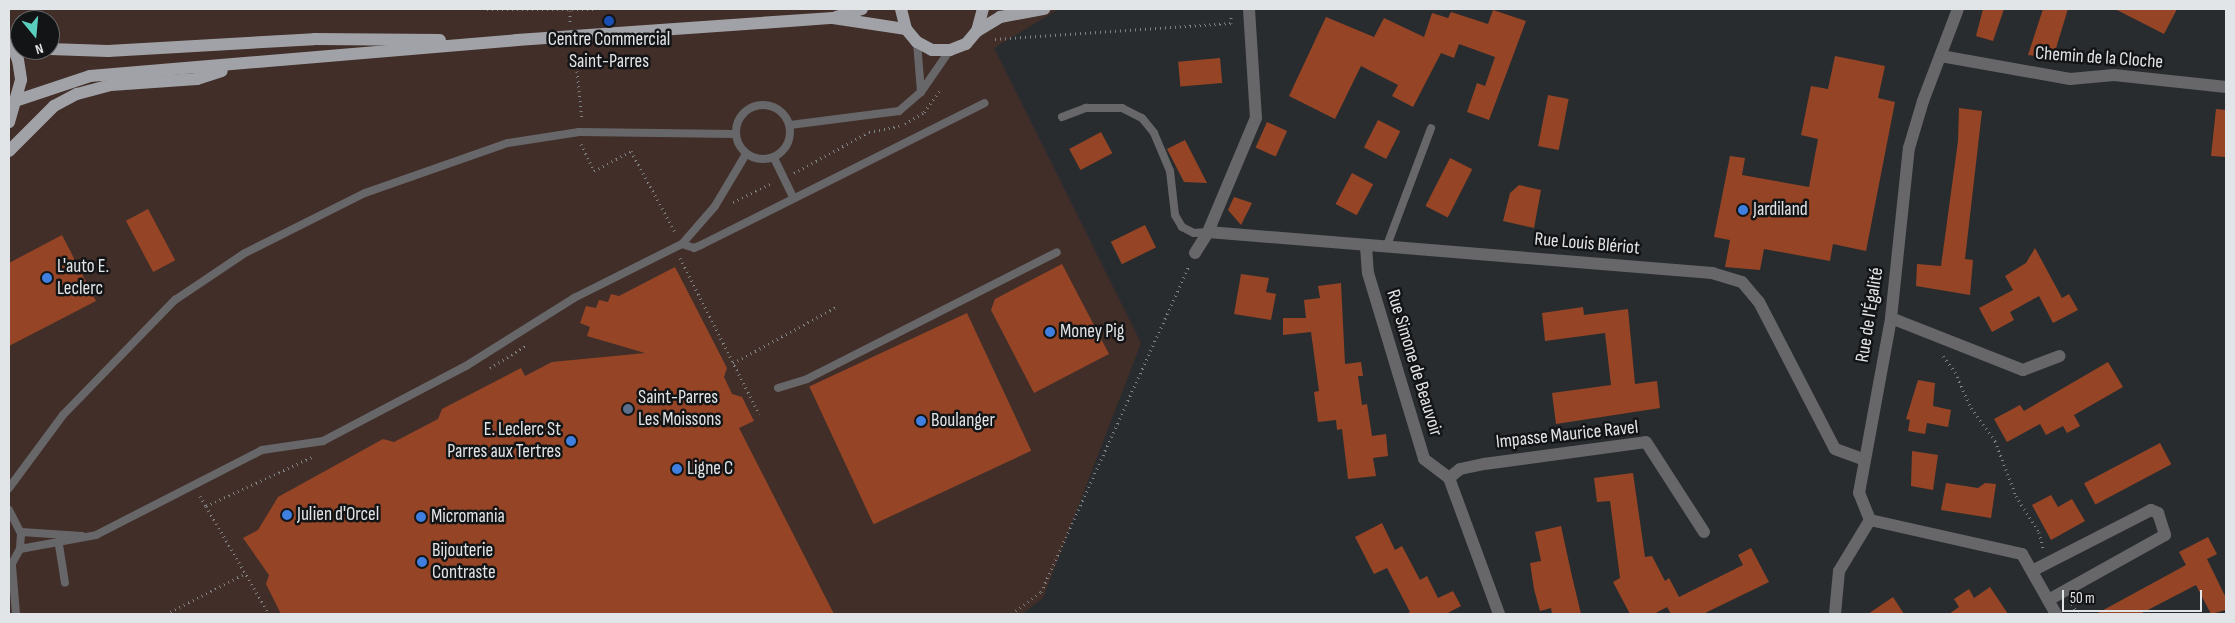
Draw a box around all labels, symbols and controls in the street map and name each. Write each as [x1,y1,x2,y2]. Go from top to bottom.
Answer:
north arrow [10,10,60,60]
marker: Centre Commercial Saint-Parres [603,15,615,27]
place label: Centre Commercial Saint-Parres [548,29,670,73]
text: N [33,40,45,58]
street label: Chemin de la Cloche [2034,42,2164,74]
place label: Jardiland [1753,199,1808,221]
marker: Jardiland [1737,204,1749,216]
street label: Rue Louis Blériot [1533,228,1641,260]
place label: L'auto E. Leclerc [57,256,109,300]
street label: Rue de l'Égalité [1851,266,1889,364]
marker: L'auto E. Leclerc [41,272,53,284]
street label: Rue Simone de Beauvoir [1381,287,1447,439]
place label: Money Pig [1060,321,1124,343]
marker: Money Pig [1044,326,1056,338]
place label: Saint-Parres Les Moissons [638,387,721,431]
marker: Saint-Parres Les Moissons [622,403,634,415]
place label: Boulanger [931,410,995,432]
marker: Boulanger [915,415,927,427]
street label: Impasse Maurice Ravel [1495,416,1639,454]
place label: E. Leclerc St Parres aux Tertres [447,419,561,463]
marker: E. Leclerc St Parres aux Tertres [565,435,577,447]
place label: Ligne C [687,458,733,480]
marker: Ligne C [671,463,683,475]
place label: Julien d'Orcel [297,504,379,526]
place label: Micromania [431,506,505,528]
marker: Julien d'Orcel [281,509,293,521]
marker: Micromania [415,511,427,523]
place label: Bijouterie Contraste [432,540,496,584]
marker: Bijouterie Contraste [416,556,428,568]
scale bar [2065,580,2205,612]
text: 50 m [2070,589,2095,608]

